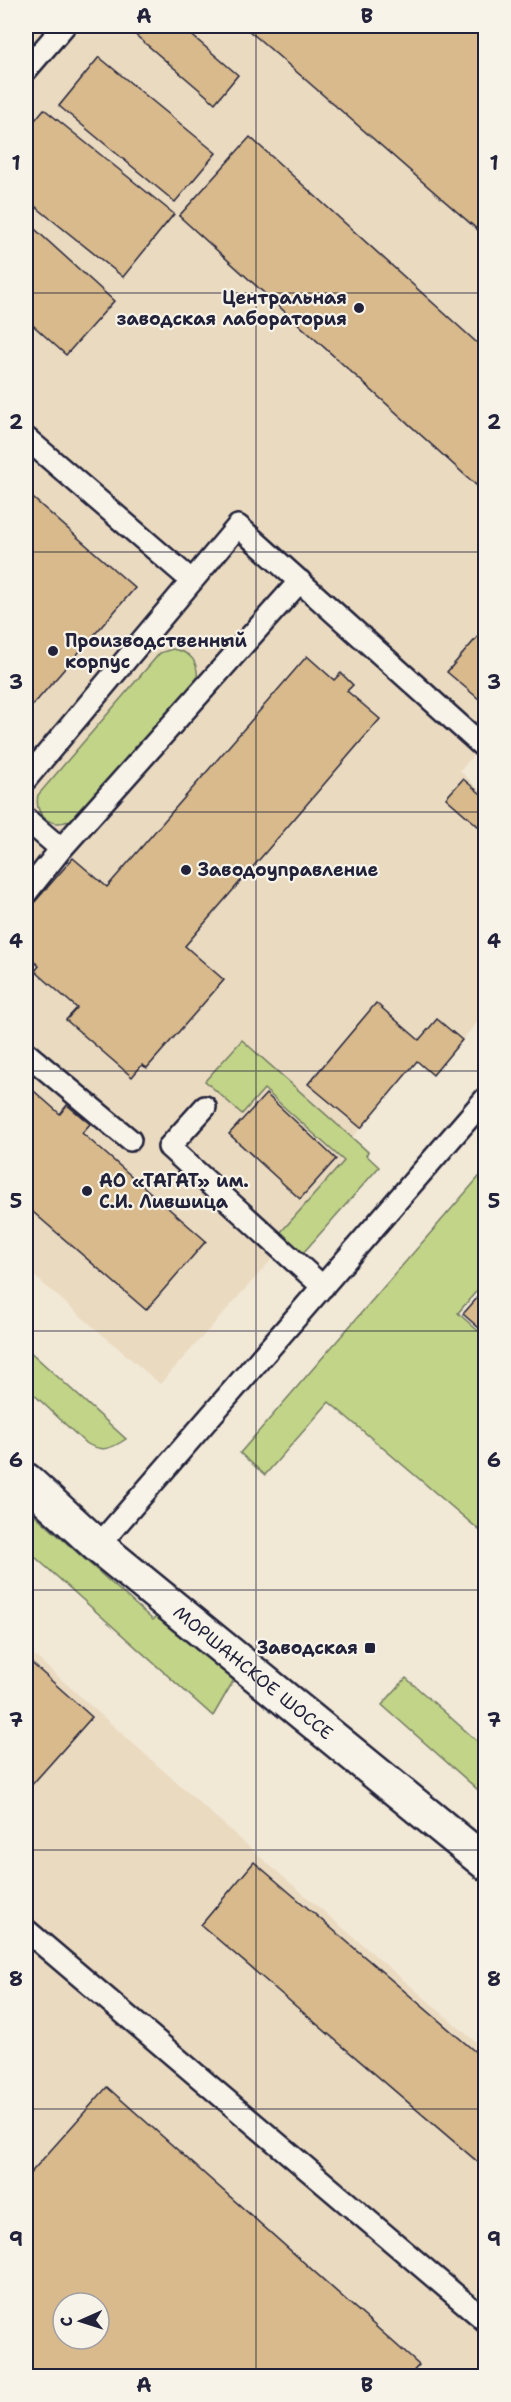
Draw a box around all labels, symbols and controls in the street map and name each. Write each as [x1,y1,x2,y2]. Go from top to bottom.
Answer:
text: A [136,3,152,29]
text: B [361,3,373,29]
text: 1 [11,150,21,176]
text: 1 [489,150,499,176]
place label: Центральная заводская лаборатория [117,286,347,331]
marker: Центральная заводская лаборатория [352,301,366,315]
text: 2 [9,409,23,435]
text: 2 [487,409,501,435]
place label: Производственный корпус [65,629,248,674]
marker: Производственный корпус [46,644,60,658]
text: 3 [9,669,23,695]
text: 3 [487,669,501,695]
place label: Заводоуправление [198,858,378,882]
marker: Заводоуправление [179,863,193,877]
text: 4 [9,928,23,954]
text: 4 [487,928,501,954]
place label: АО «ТАГАТ» им. С.И. Лившица [99,1169,249,1214]
marker: АО «ТАГАТ» им. С.И. Лившица [80,1184,94,1198]
text: 5 [10,1188,22,1214]
text: 5 [488,1188,500,1214]
text: 6 [9,1447,23,1473]
text: 6 [487,1447,501,1473]
street label: МОРШАНСКОЕ ШОССЕ [168,1600,338,1745]
place label: Заводская [257,1636,358,1660]
marker: Заводская [363,1641,377,1655]
text: 7 [9,1707,23,1733]
text: 7 [487,1707,501,1733]
text: 8 [9,1966,23,1992]
text: 8 [487,1966,501,1992]
text: 9 [9,2226,23,2252]
text: 9 [487,2226,501,2252]
north arrow [51,2291,111,2351]
text: С [56,2316,77,2327]
text: A [136,2372,152,2398]
text: B [361,2372,373,2398]

